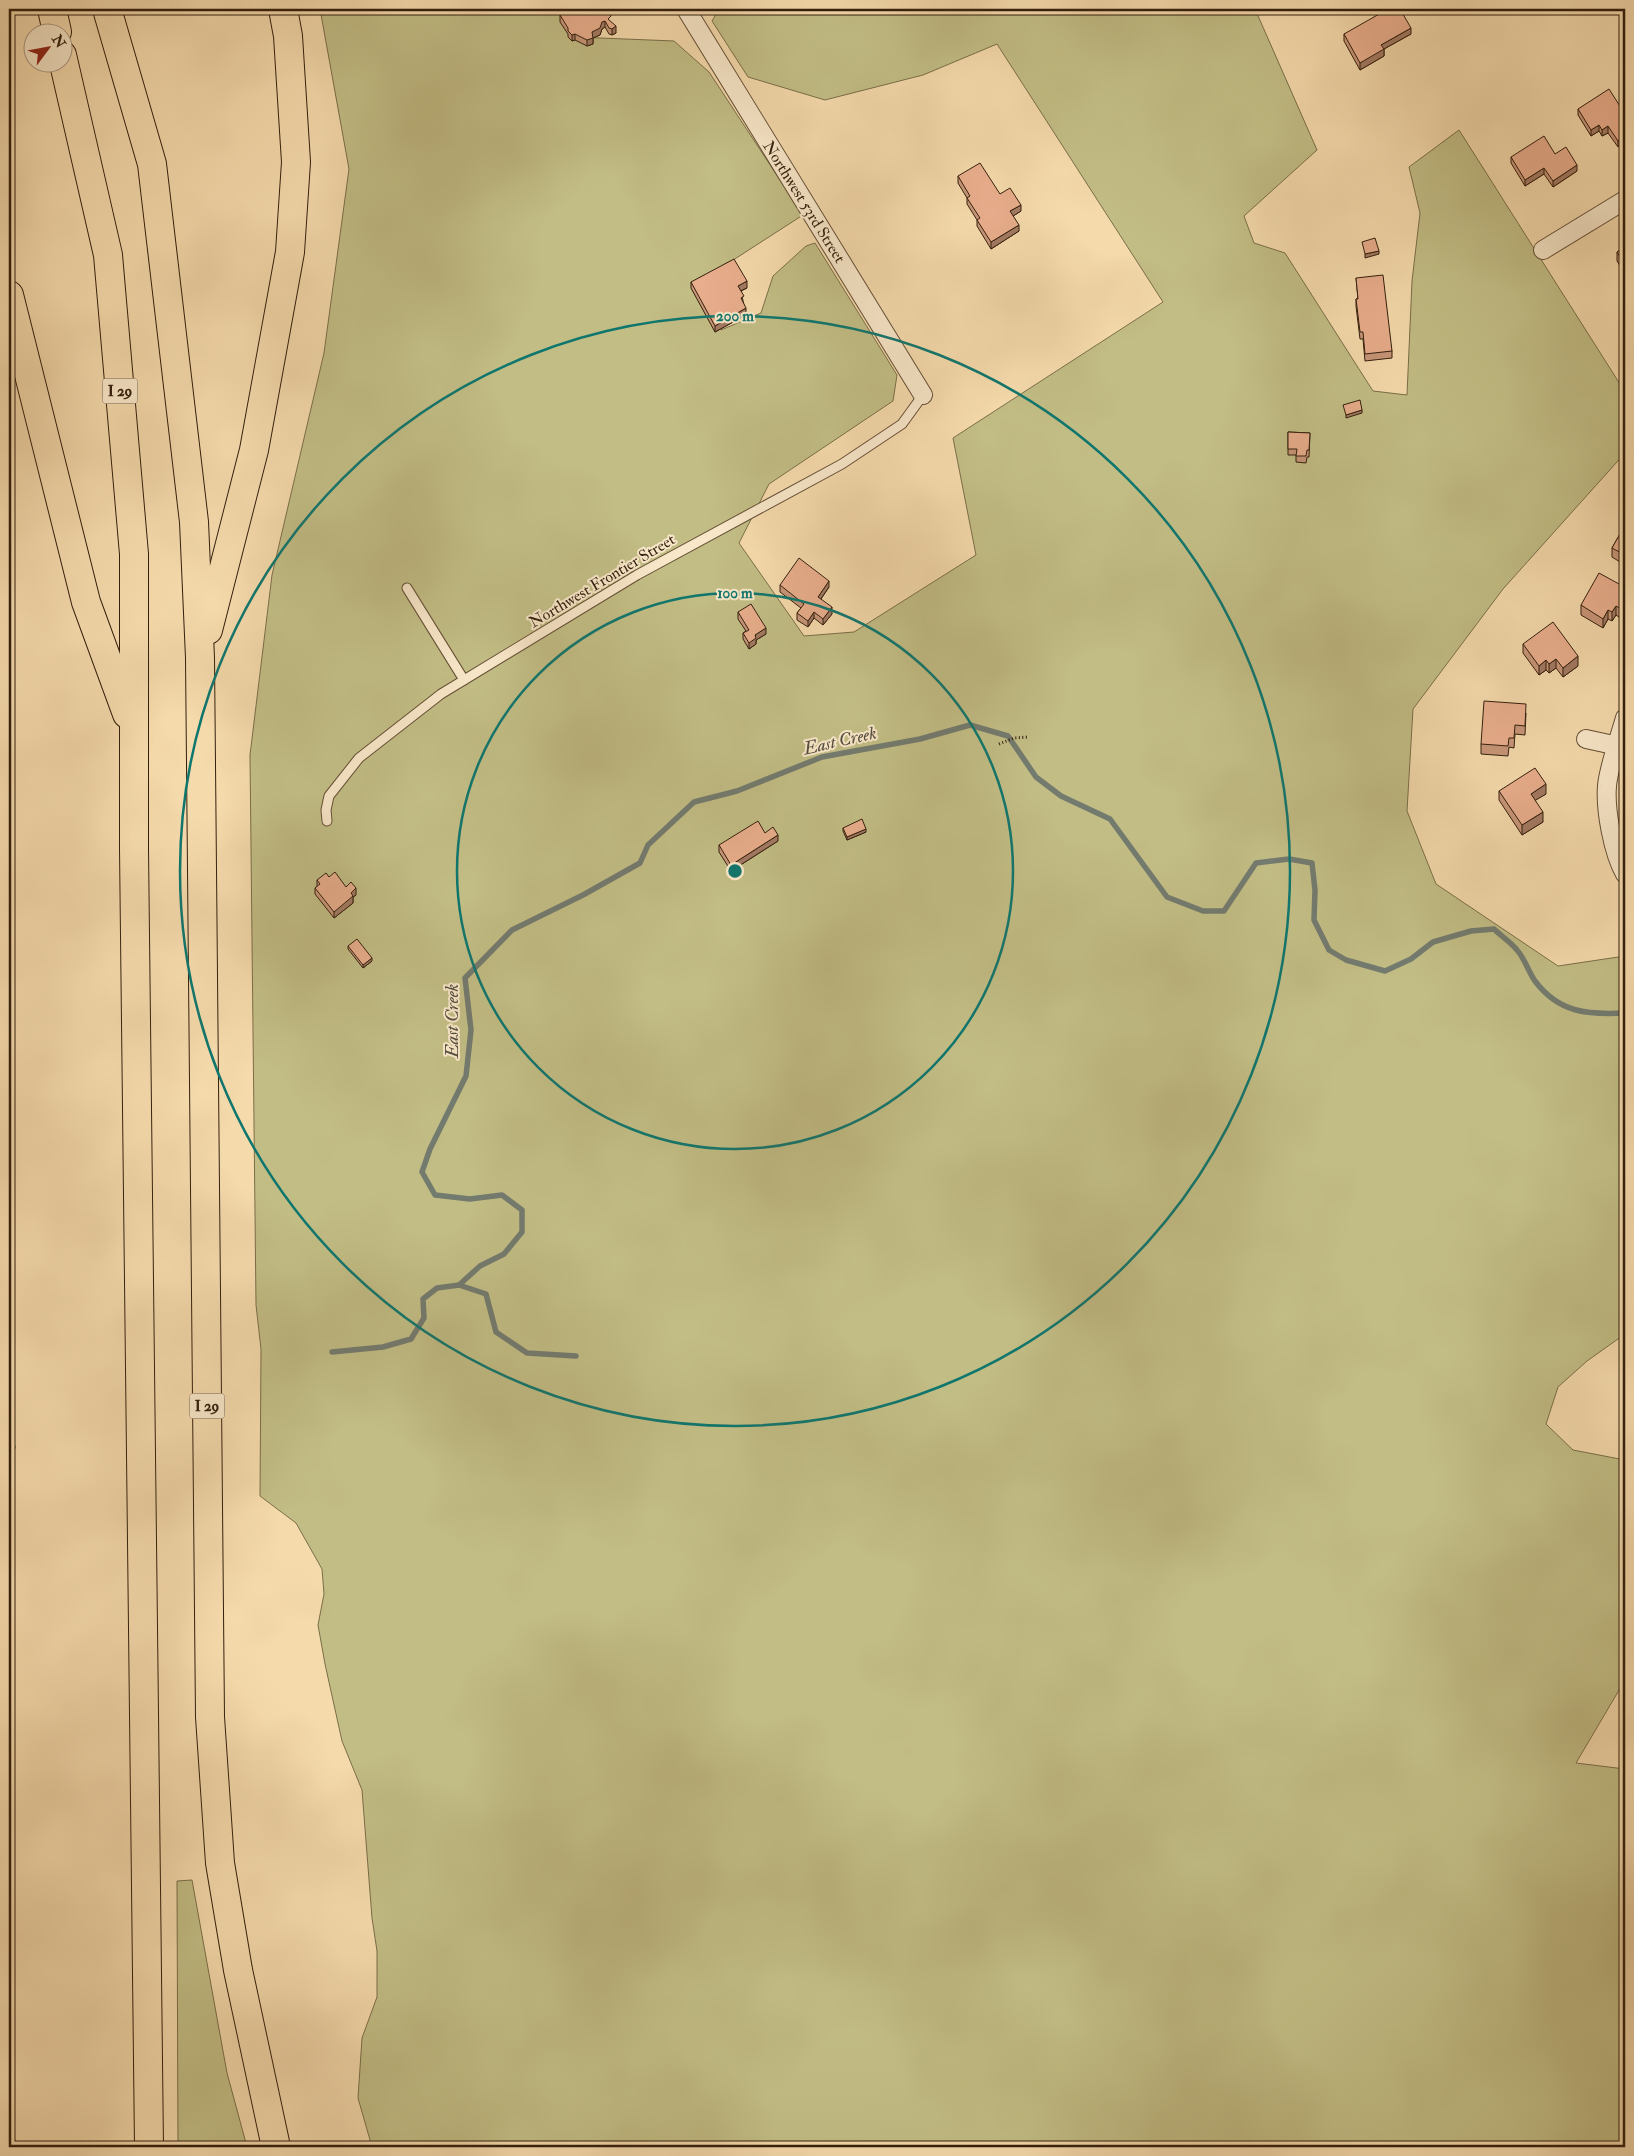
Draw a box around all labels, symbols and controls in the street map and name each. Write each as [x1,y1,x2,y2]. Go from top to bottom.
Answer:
north arrow [22,22,72,72]
text: N [48,31,69,52]
street label: Northwest 53rd Street [758,137,850,267]
text: 200 m [716,307,754,326]
road number: I 29 [102,378,138,404]
street label: Northwest Frontier Street [525,529,679,633]
text: 100 m [717,584,753,603]
water label: East Creek [800,721,879,761]
centre of rings [726,862,744,880]
water label: East Creek [441,984,464,1059]
road number: I 29 [190,1394,224,1418]

